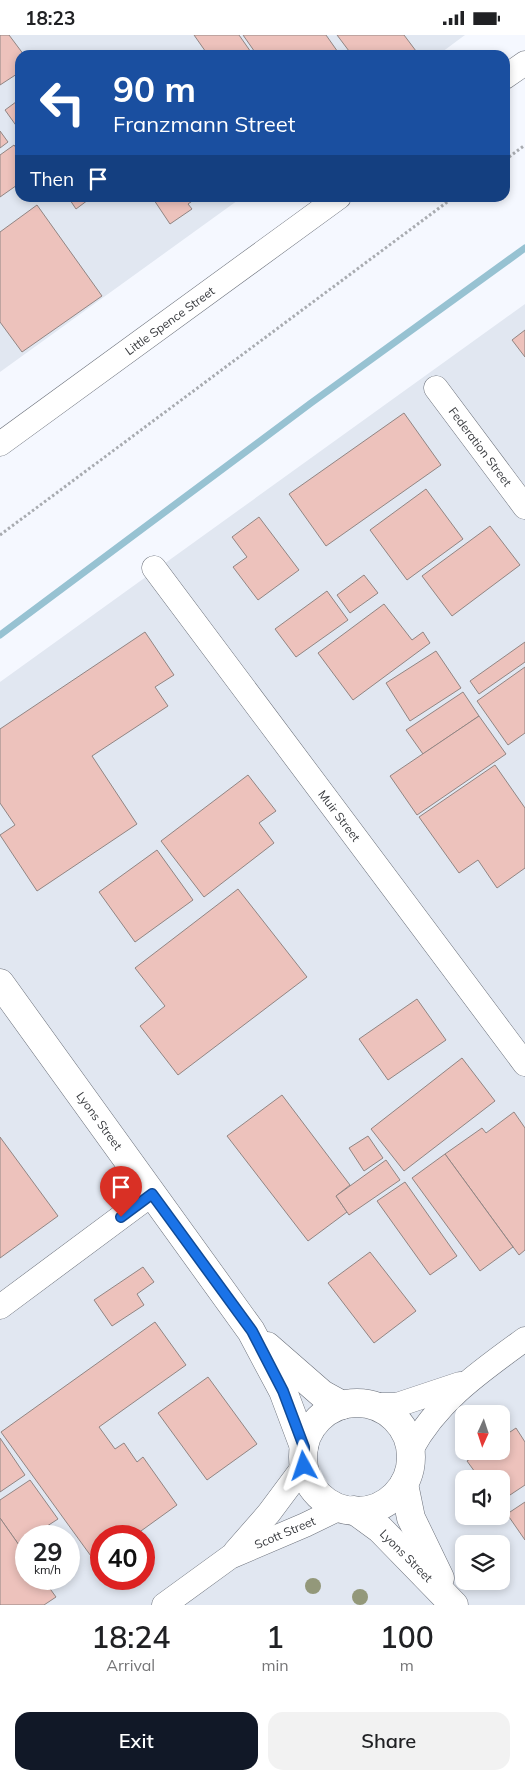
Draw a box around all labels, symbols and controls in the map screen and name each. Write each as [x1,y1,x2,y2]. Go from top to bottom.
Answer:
text: 18:23 [25,6,75,30]
text: 90 m [113,67,196,111]
icon: left [30,70,95,135]
text: Franzmann Street [113,110,295,138]
icon: arrive [84,165,112,193]
text: Then [30,167,74,191]
street label: Little Spence Street [122,283,217,358]
street label: Federation Street [446,404,515,489]
street label: Muir Street [315,787,364,844]
street label: Lyons Street [73,1089,126,1153]
pin [100,1166,142,1217]
icon: arrive [107,1173,135,1201]
north arrow [455,1405,510,1460]
map controls [455,1405,510,1590]
position arrow [277,1439,329,1491]
button: sound [455,1470,510,1525]
street label: Scott Street [252,1513,317,1552]
speed limit sign: 40 [90,1525,155,1590]
street label: Lyons Street [377,1526,436,1585]
button: layers [455,1535,510,1590]
text: 29 [32,1536,63,1567]
text: km/h [34,1562,61,1577]
text: 18:24 [91,1618,170,1656]
text: 1 [266,1618,284,1656]
text: 100 [380,1618,434,1656]
text: Arrival [106,1655,155,1675]
text: min [261,1655,289,1675]
text: m [400,1655,414,1675]
button: Exit [15,1712,258,1770]
button: Share [268,1712,510,1770]

